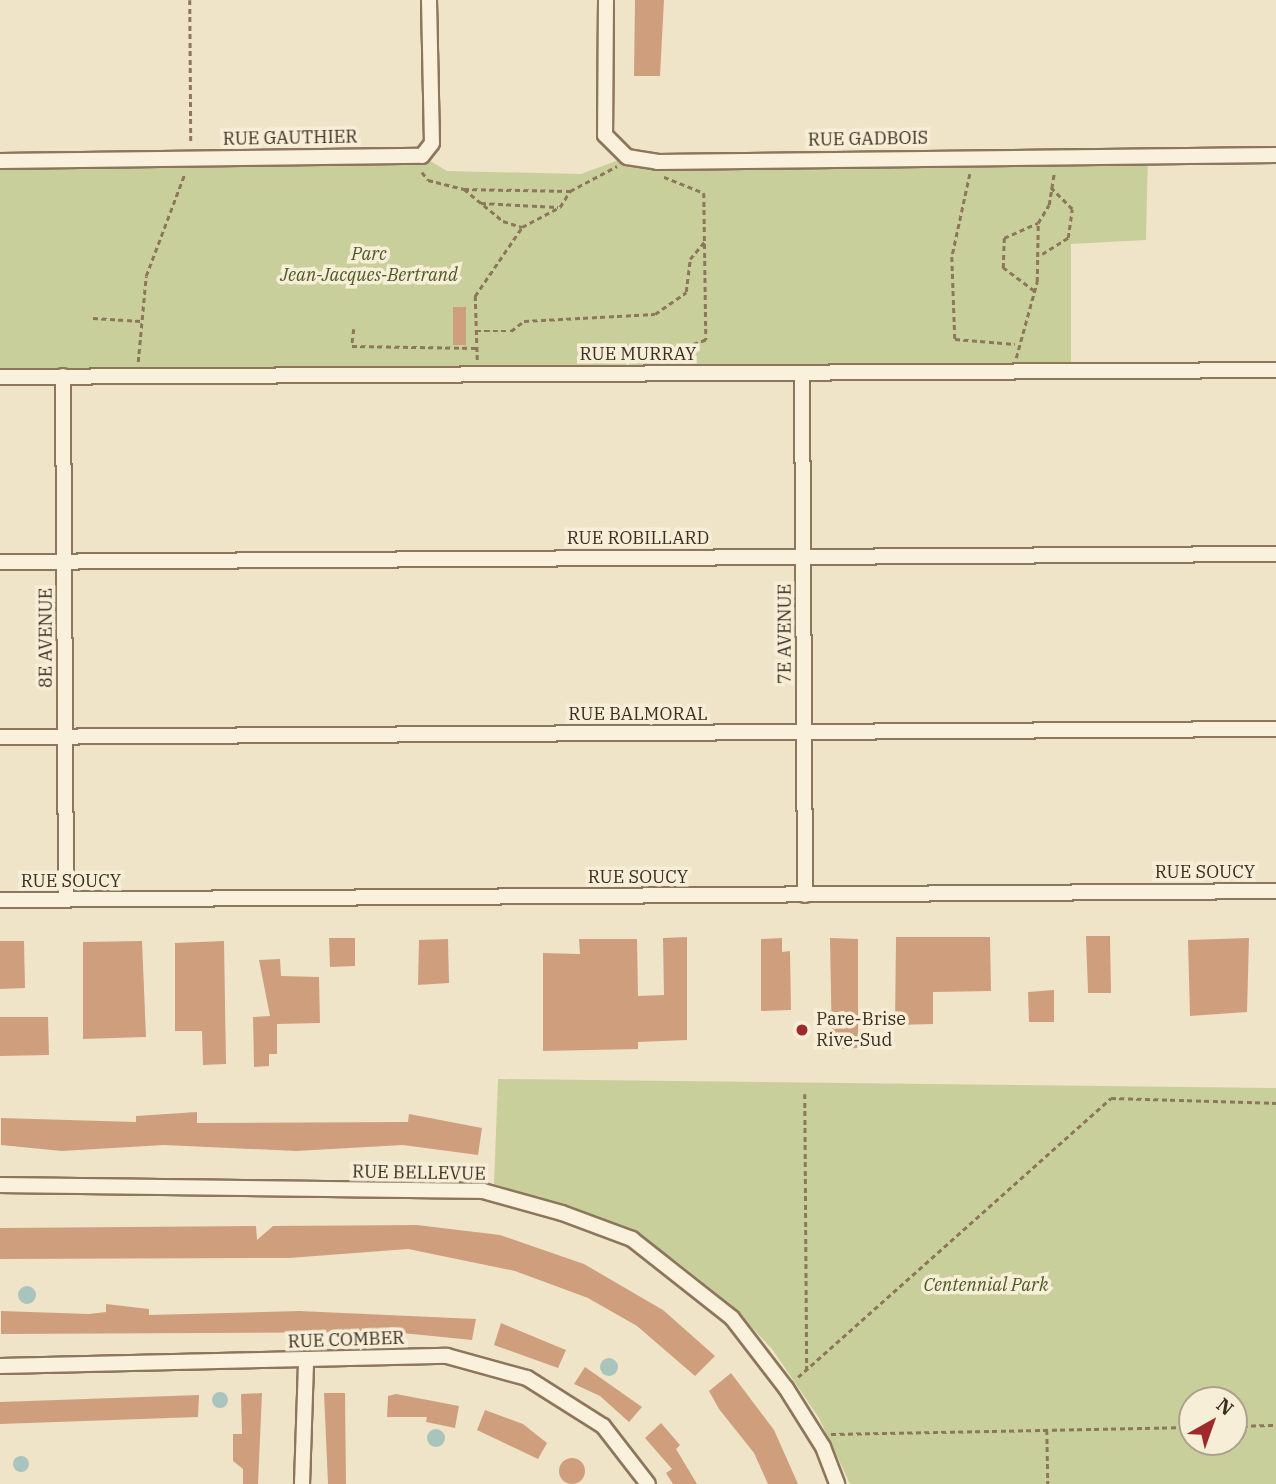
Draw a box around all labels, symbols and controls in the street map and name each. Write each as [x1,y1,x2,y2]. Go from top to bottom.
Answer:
street label: RUE GAUTHIER [223,126,357,150]
street label: RUE GADBOIS [808,127,928,151]
park label: Parc Jean-Jacques-Bertrand [280,244,458,286]
street label: RUE MURRAY [580,343,696,365]
street label: RUE ROBILLARD [567,527,709,549]
street label: 7E AVENUE [774,584,796,684]
street label: 8E AVENUE [35,588,57,688]
street label: RUE BALMORAL [568,703,708,725]
street label: RUE SOUCY [1155,861,1255,883]
street label: RUE SOUCY [588,866,688,888]
street label: RUE SOUCY [21,870,121,892]
place label: Pare-Brise Rive-Sud [816,1009,906,1052]
marker: Pare-Brise Rive-Sud [794,1022,810,1038]
street label: RUE BELLEVUE [352,1161,486,1185]
park label: Centennial Park [923,1274,1049,1296]
street label: RUE COMBER [287,1327,405,1353]
north arrow [1178,1386,1248,1456]
text: N [1212,1392,1239,1420]

